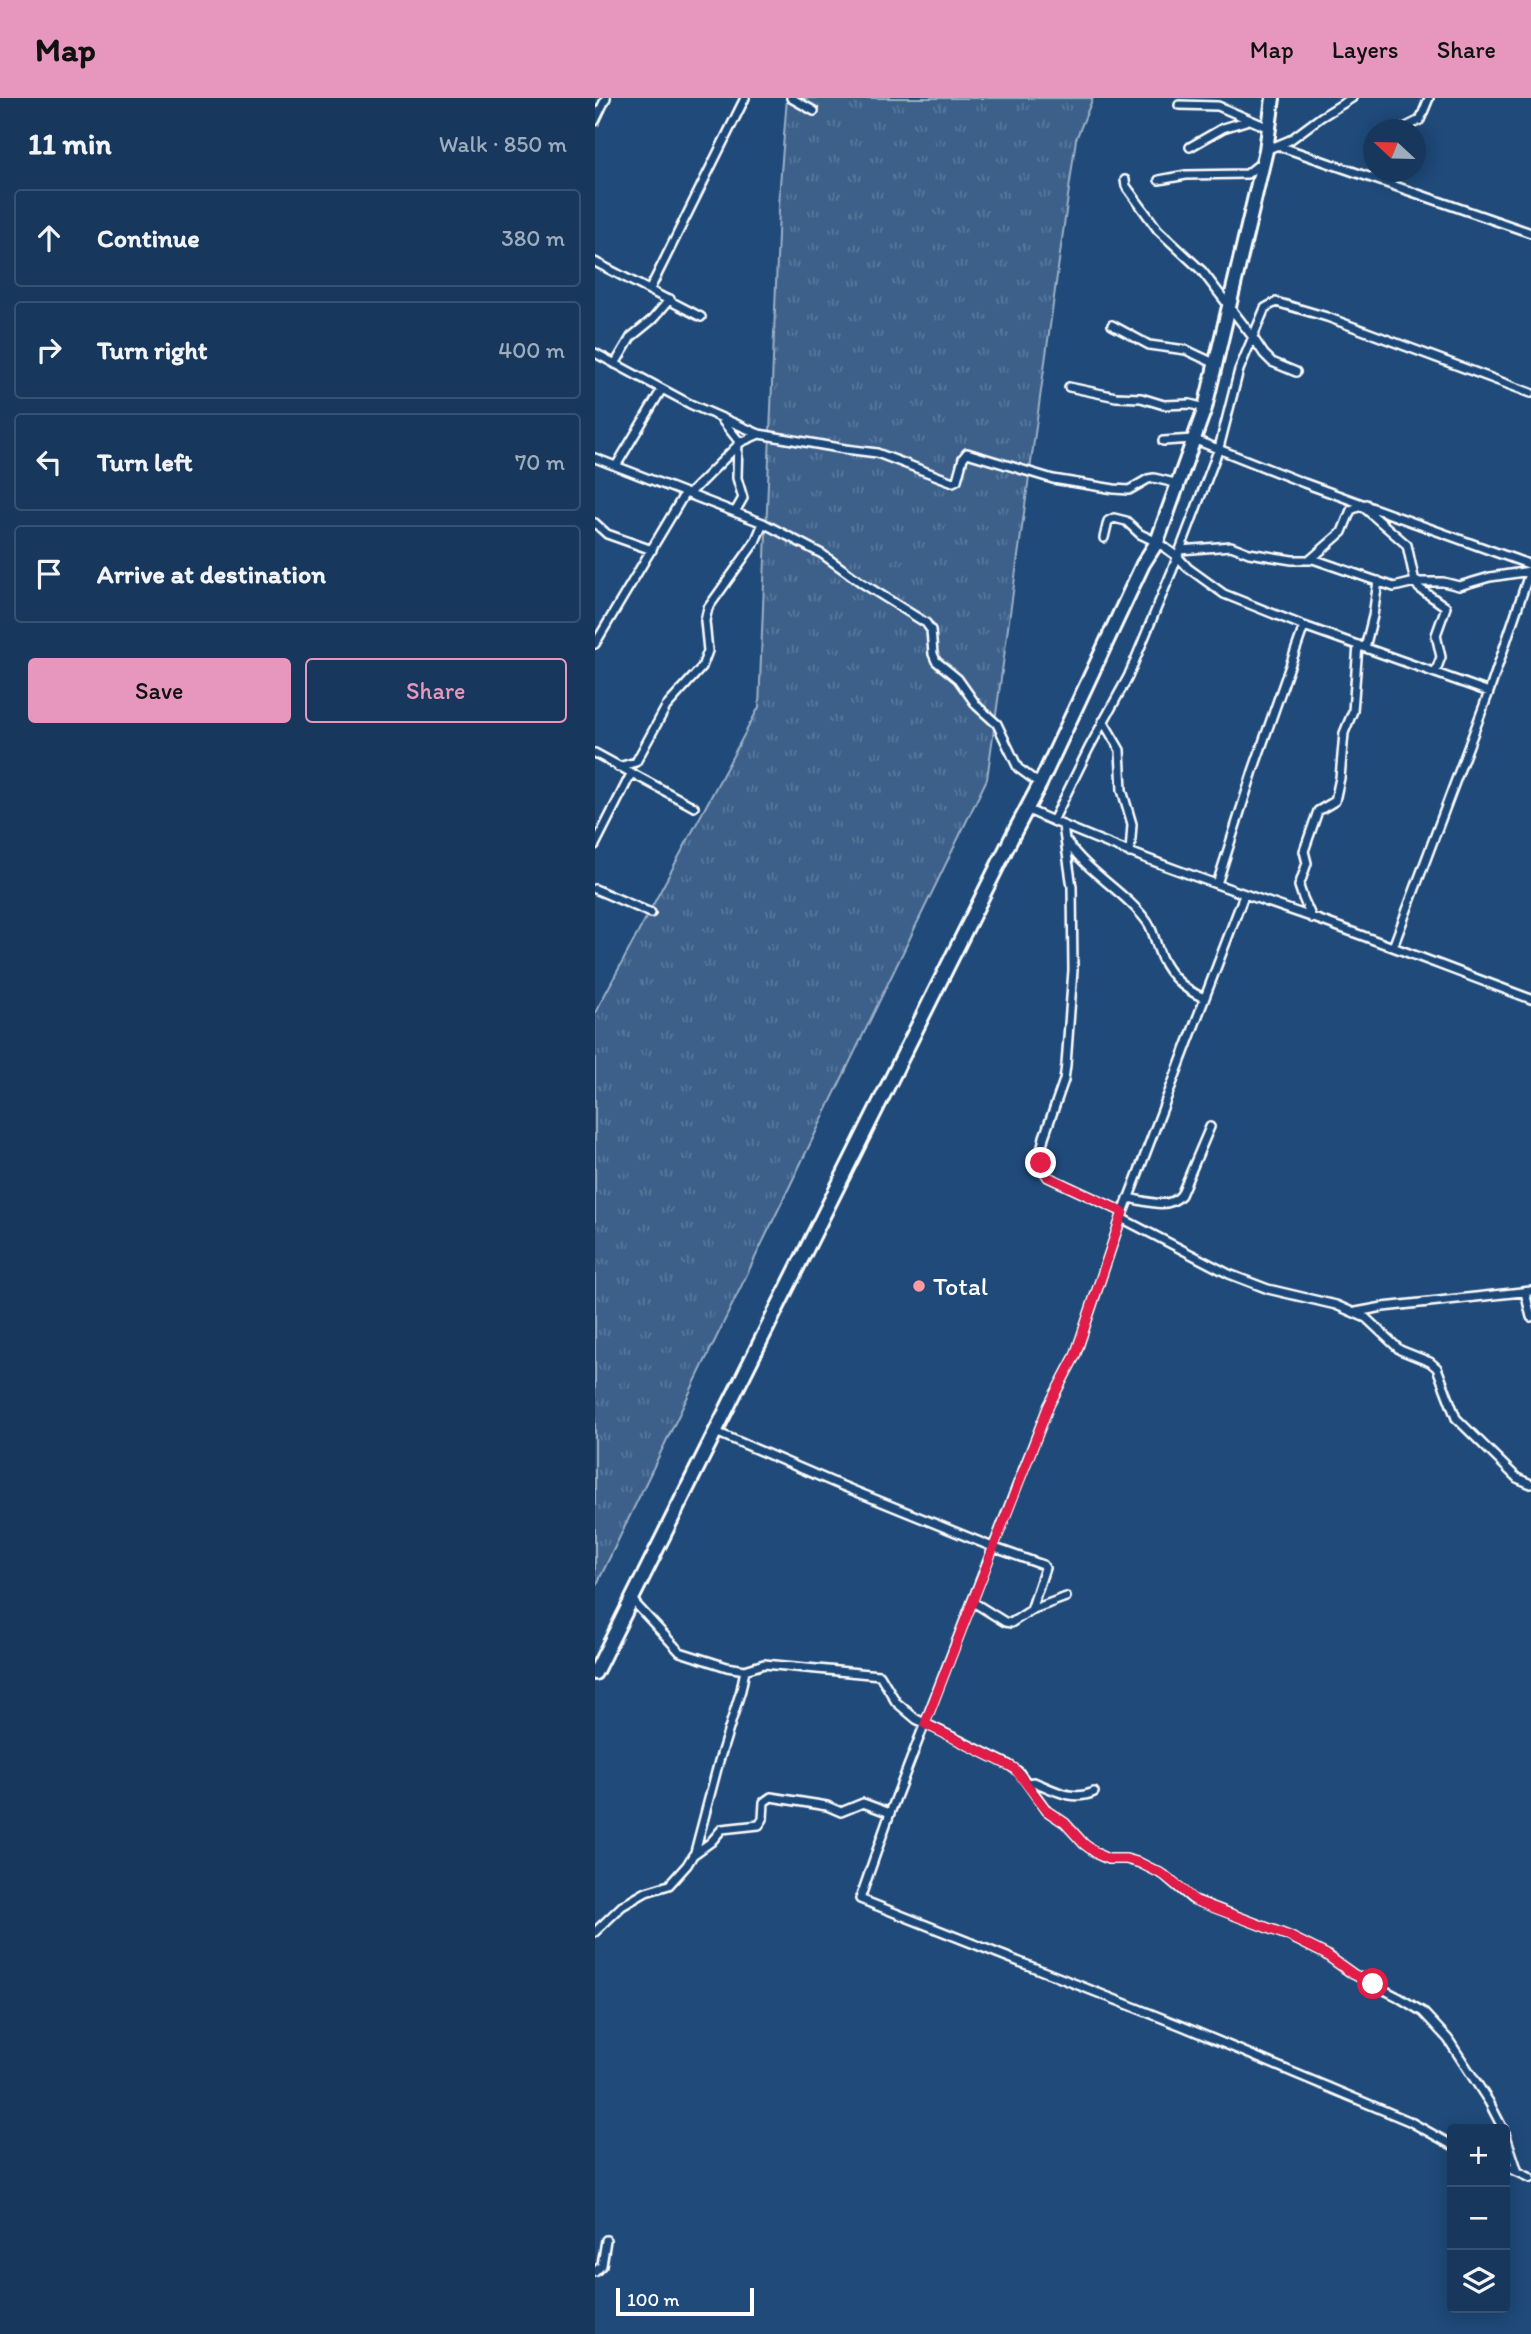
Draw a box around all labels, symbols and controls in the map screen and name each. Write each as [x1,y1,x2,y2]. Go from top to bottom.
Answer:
text: Map [35,30,96,69]
text: Map [1250,35,1294,64]
text: Layers [1332,35,1399,64]
text: Share [1437,35,1496,64]
north arrow [1363,119,1426,182]
text: 11 min [28,125,112,162]
text: Walk · 850 m [439,130,567,158]
icon: ahead [30,219,68,257]
text: Continue [97,222,200,254]
text: 380 m [501,224,565,252]
icon: right [30,331,68,369]
text: Turn right [97,334,208,366]
text: 400 m [498,336,565,364]
icon: left [30,443,68,481]
text: Turn left [97,446,193,478]
text: 70 m [515,448,565,476]
icon: arrive [30,555,68,593]
text: Arrive at destination [97,558,326,590]
button: Save [28,658,291,723]
button: Share [305,658,567,723]
route end [1025,1147,1056,1178]
place label: Total [933,1270,988,1302]
marker: Total [911,1278,927,1294]
route start [1357,1968,1388,1999]
map controls [1447,2124,1510,2313]
button: + [1447,2124,1510,2187]
button: − [1447,2187,1510,2250]
button: layers [1447,2250,1510,2313]
scale bar [616,2285,754,2317]
text: 100 m [627,2288,679,2311]

